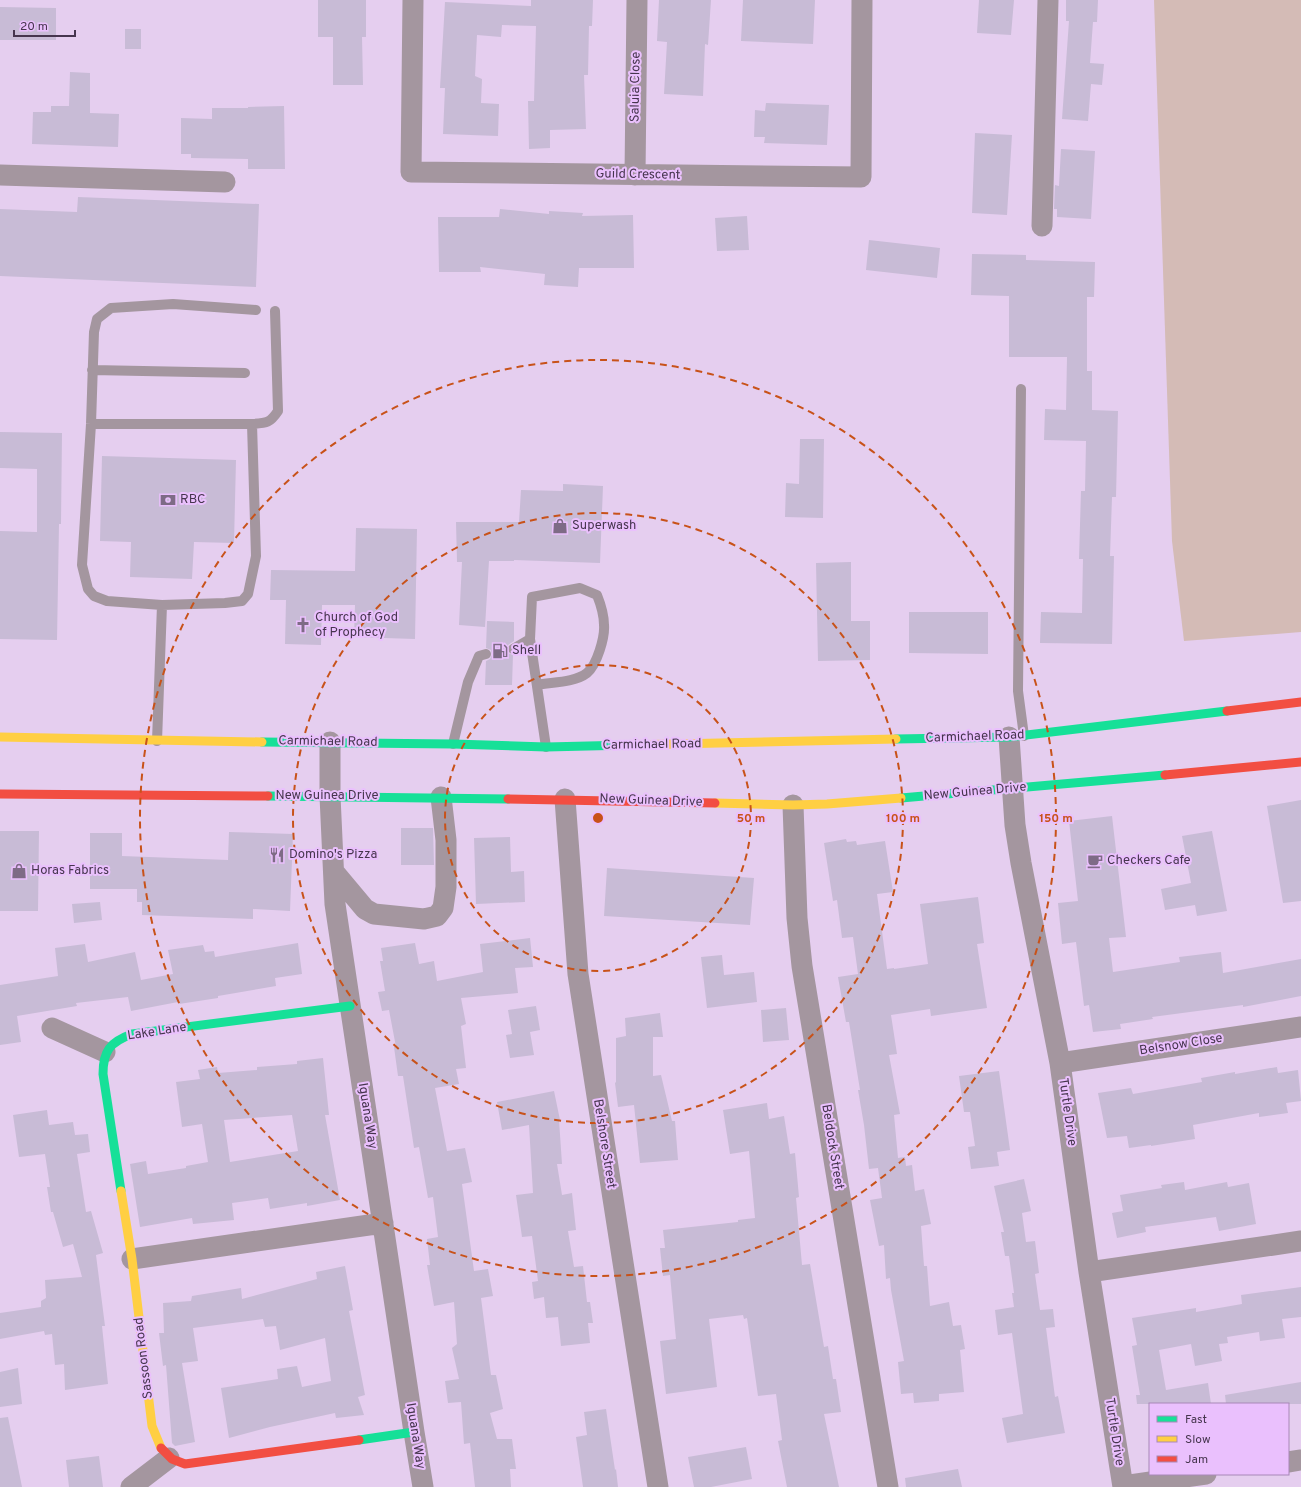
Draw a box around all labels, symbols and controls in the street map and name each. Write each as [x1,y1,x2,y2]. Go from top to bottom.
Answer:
scale bar [14,12,75,38]
text: 20 m [20,19,48,35]
street label: Saluia Close [627,52,645,122]
street label: Guild Crescent [595,166,681,184]
bank icon: RBC [159,491,177,509]
place label: RBC [180,492,205,508]
shop icon: Superwash [551,517,569,535]
place label: Superwash [572,518,636,534]
place label: Church of God of Prophecy [315,610,398,641]
church icon: Church of God of Prophecy [294,616,312,634]
fuel station icon: Shell [491,642,509,660]
place label: Shell [512,643,541,659]
street label: Carmichael Road [925,727,1025,747]
street label: Carmichael Road [278,733,378,751]
street label: Carmichael Road [602,736,702,754]
street label: New Guinea Drive [923,780,1027,804]
street label: New Guinea Drive [275,788,379,804]
street label: New Guinea Drive [599,791,703,811]
centre of rings [591,811,605,825]
text: 50 m [737,811,765,827]
text: 100 m [886,811,920,827]
text: 150 m [1039,811,1073,827]
restaurant icon: Domino's Pizza [268,846,286,864]
place label: Domino's Pizza [289,847,377,863]
cafe icon: Checkers Cafe [1086,852,1104,870]
place label: Checkers Cafe [1107,853,1191,869]
shop icon: Horas Fabrics [10,862,28,880]
place label: Horas Fabrics [31,863,109,879]
street label: Lake Lane [126,1019,188,1045]
street label: Belsnow Close [1138,1031,1224,1059]
street label: Turtle Drive [1054,1077,1080,1147]
street label: Iguana Way [354,1082,380,1150]
street label: Belshore Street [589,1098,619,1190]
street label: Beldock Street [817,1103,847,1191]
street label: Sassoon Road [131,1316,157,1400]
street label: Turtle Drive [1101,1397,1127,1467]
street label: Iguana Way [402,1402,428,1470]
legend [1149,1403,1289,1475]
text: Fast [1185,1412,1207,1428]
text: Slow [1185,1432,1211,1448]
text: Jam [1185,1452,1208,1468]

